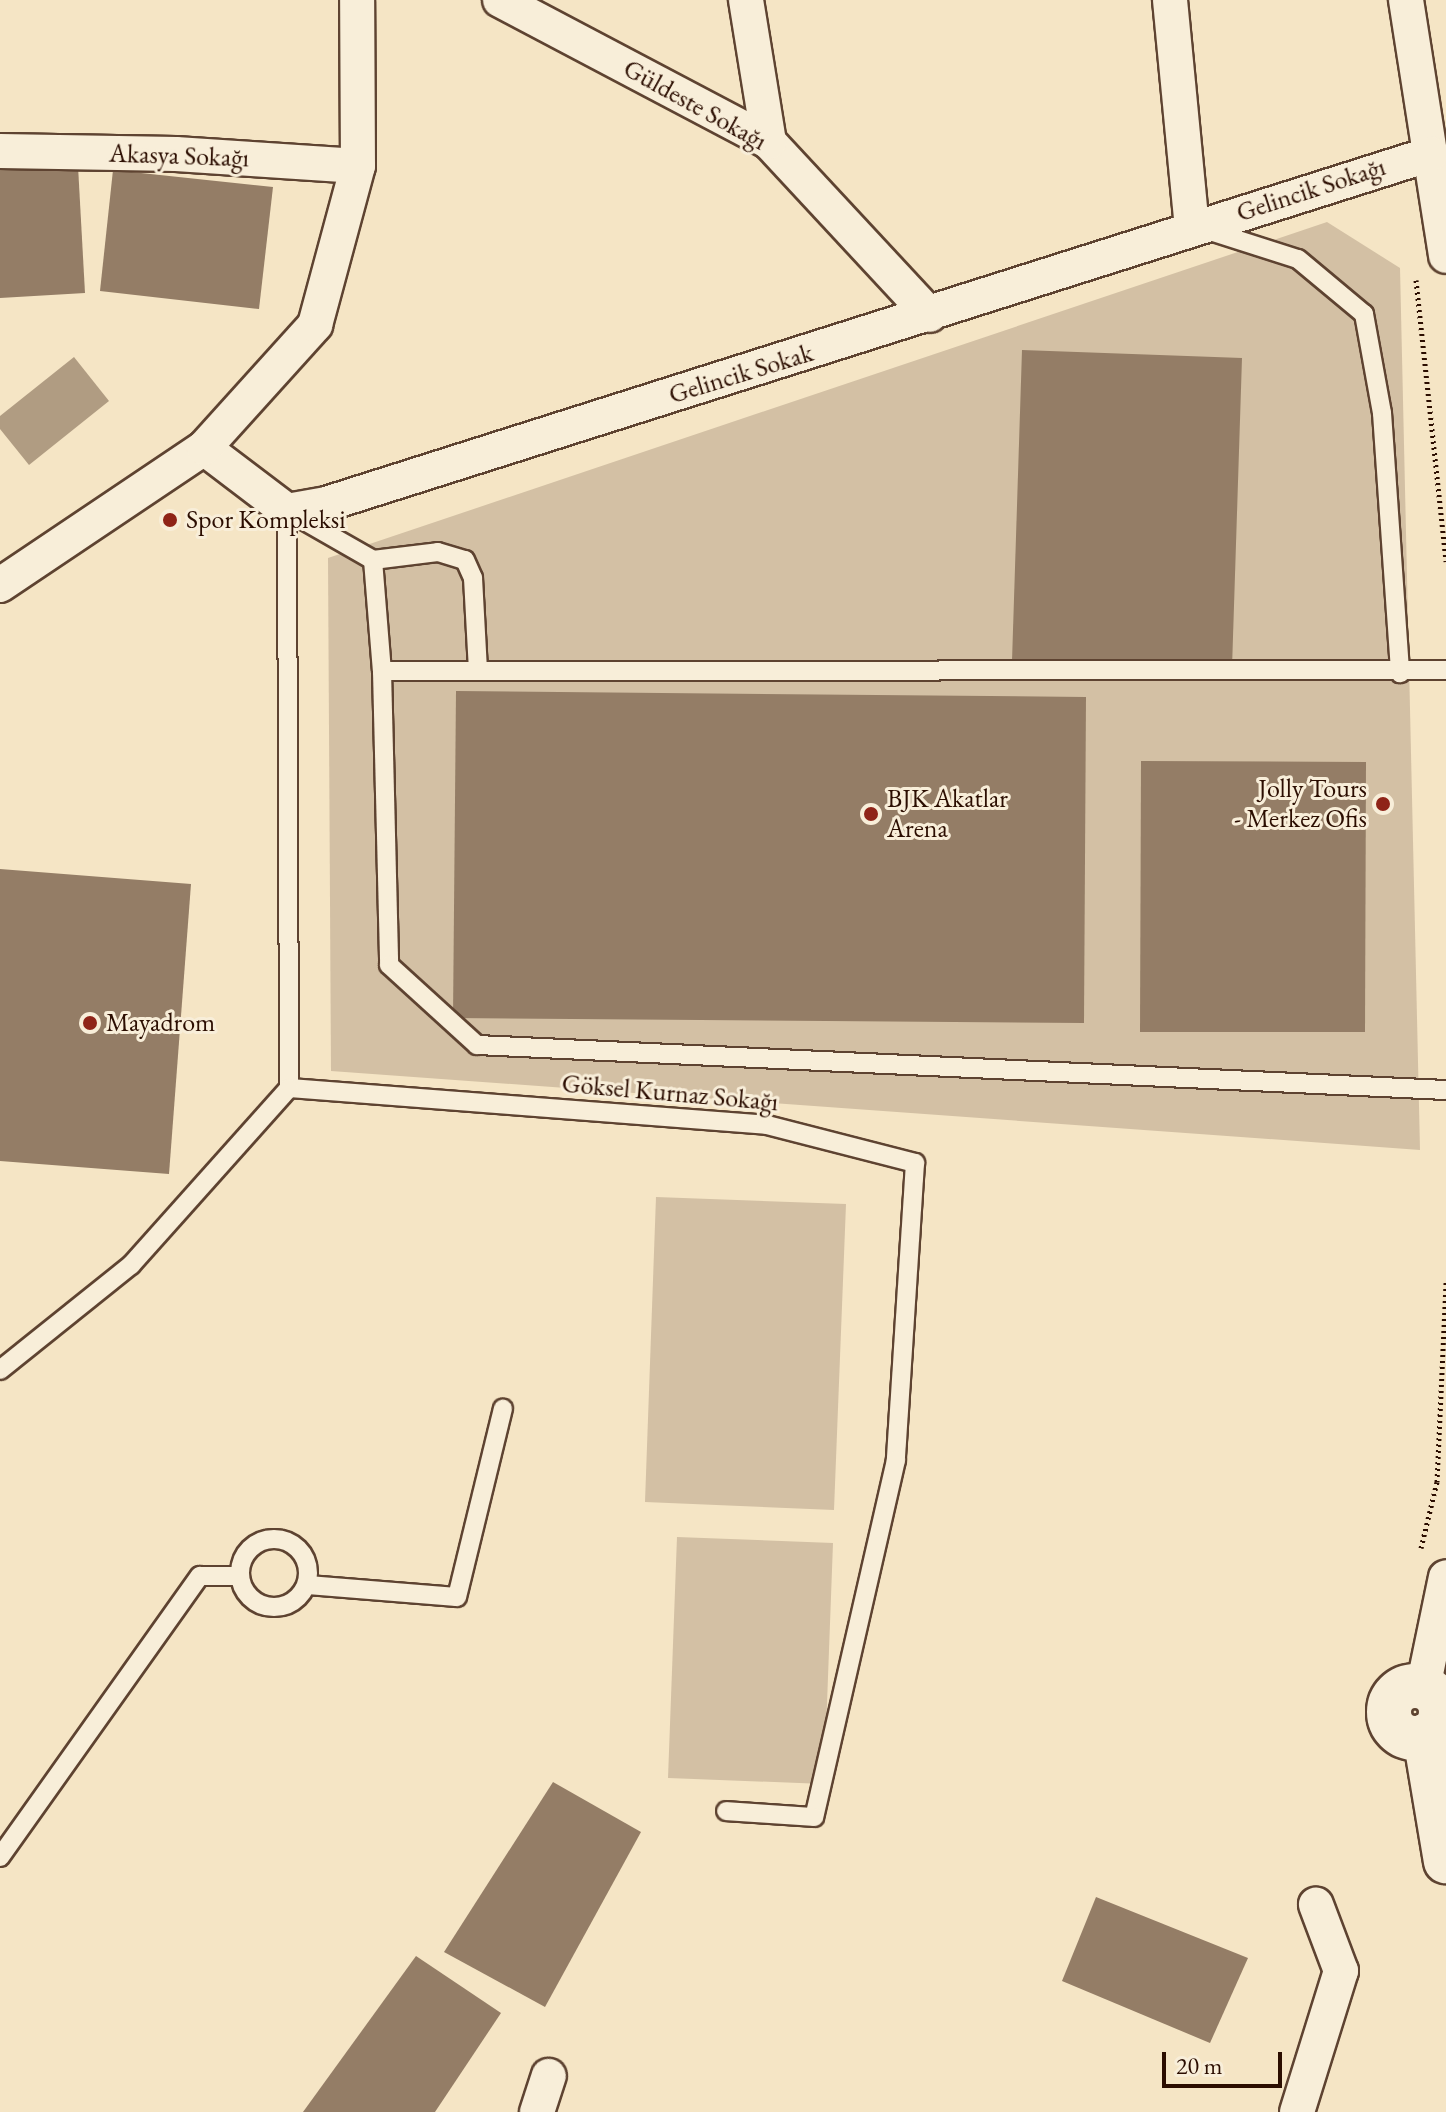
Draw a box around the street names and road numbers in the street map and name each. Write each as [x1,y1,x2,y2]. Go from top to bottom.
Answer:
street label: Güldeste Sokağı [618,53,772,157]
street label: Akasya Sokağı [108,138,250,174]
street label: Gelincik Sokağı [1233,151,1389,229]
street label: Gelincik Sokak [665,337,817,411]
street label: Göksel Kurnaz Sokağı [561,1068,779,1118]

